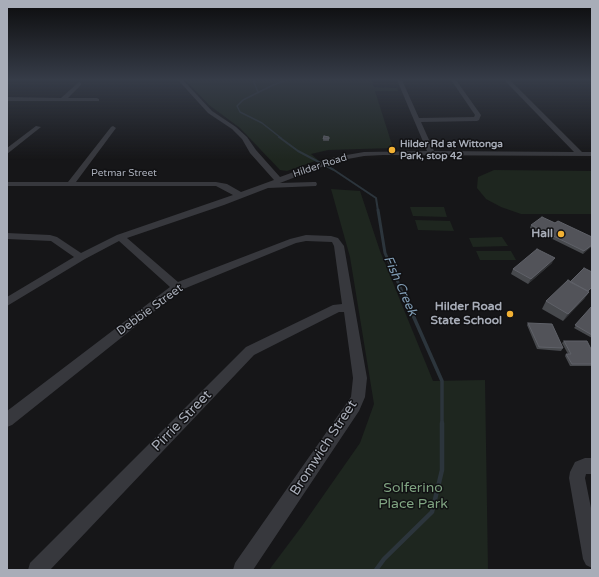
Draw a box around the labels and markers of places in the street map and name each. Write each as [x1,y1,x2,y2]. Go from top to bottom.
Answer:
place label: Hilder Rd at Wittonga Park, stop 42 [400,138,503,162]
marker: Hilder Rd at Wittonga Park, stop 42 [387,145,397,155]
place label: Hall [531,227,553,241]
marker: Hall [556,229,566,239]
place label: Hilder Road State School [431,300,502,328]
marker: Hilder Road State School [505,309,515,319]

